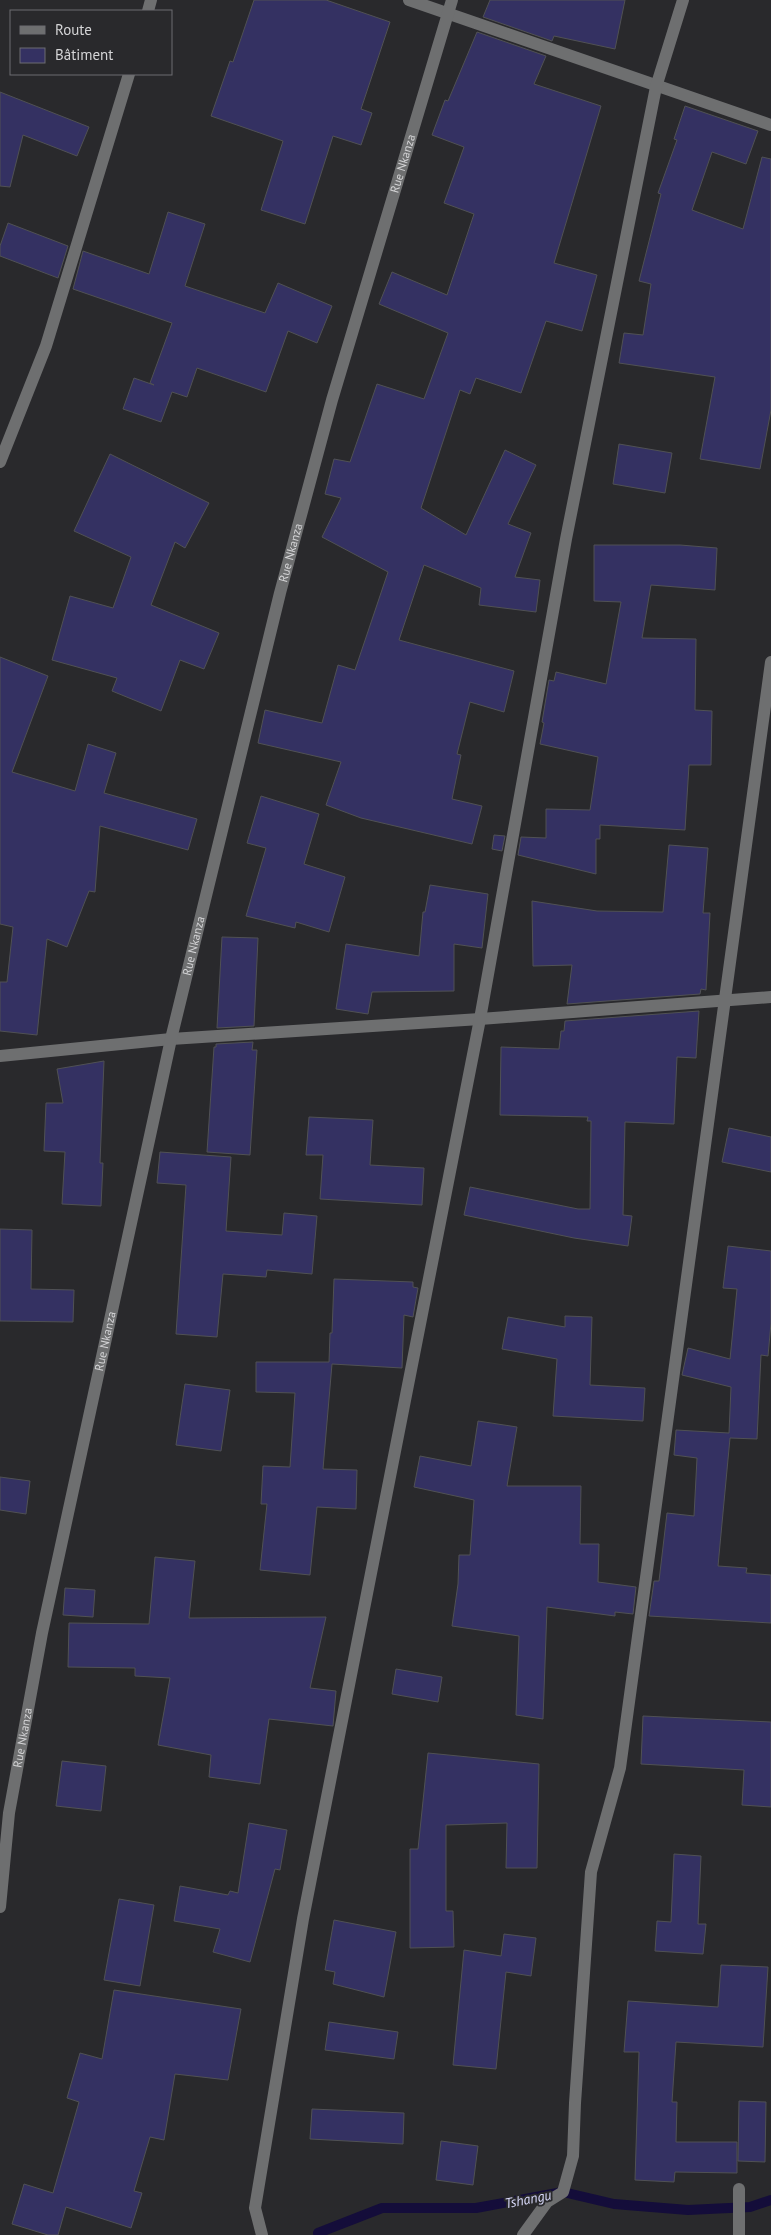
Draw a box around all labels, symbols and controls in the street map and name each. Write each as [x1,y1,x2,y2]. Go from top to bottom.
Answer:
legend [10,10,172,75]
text: Route [55,20,92,39]
text: Bâtiment [55,45,113,64]
street label: Rue Nkanza [387,132,418,195]
street label: Rue Nkanza [275,521,305,584]
street label: Rue Nkanza [179,915,208,977]
street label: Rue Nkanza [91,1310,119,1372]
street label: Rue Nkanza [9,1706,35,1769]
water label: Tshangu [503,2186,553,2212]

